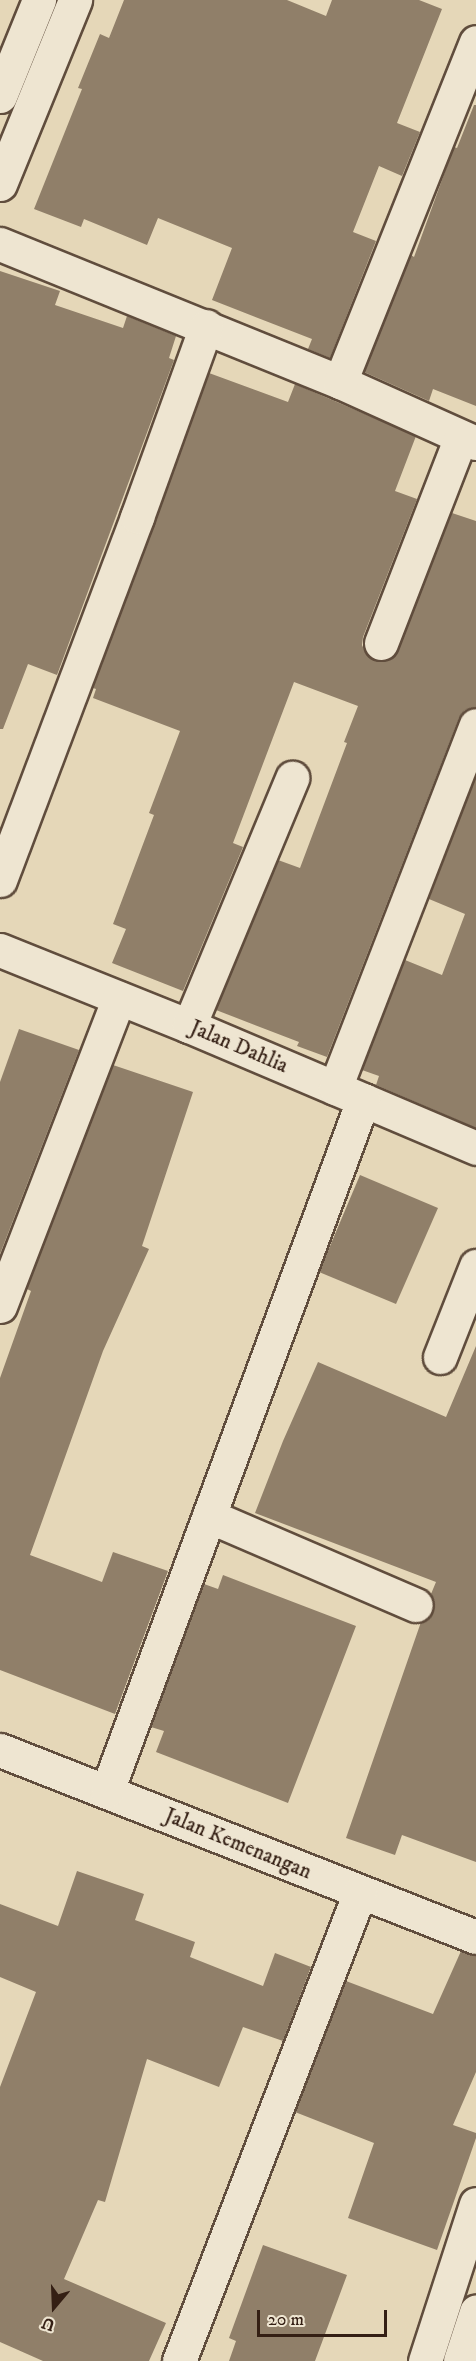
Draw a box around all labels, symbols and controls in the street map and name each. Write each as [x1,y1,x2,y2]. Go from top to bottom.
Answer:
street label: Jalan Dahlia [186,1015,292,1079]
street label: Jalan Kemenangan [161,1803,315,1885]
north arrow [24,2277,84,2337]
scale bar [260,2298,390,2336]
text: 20 m [268,2309,304,2331]
text: U [39,2313,57,2335]

